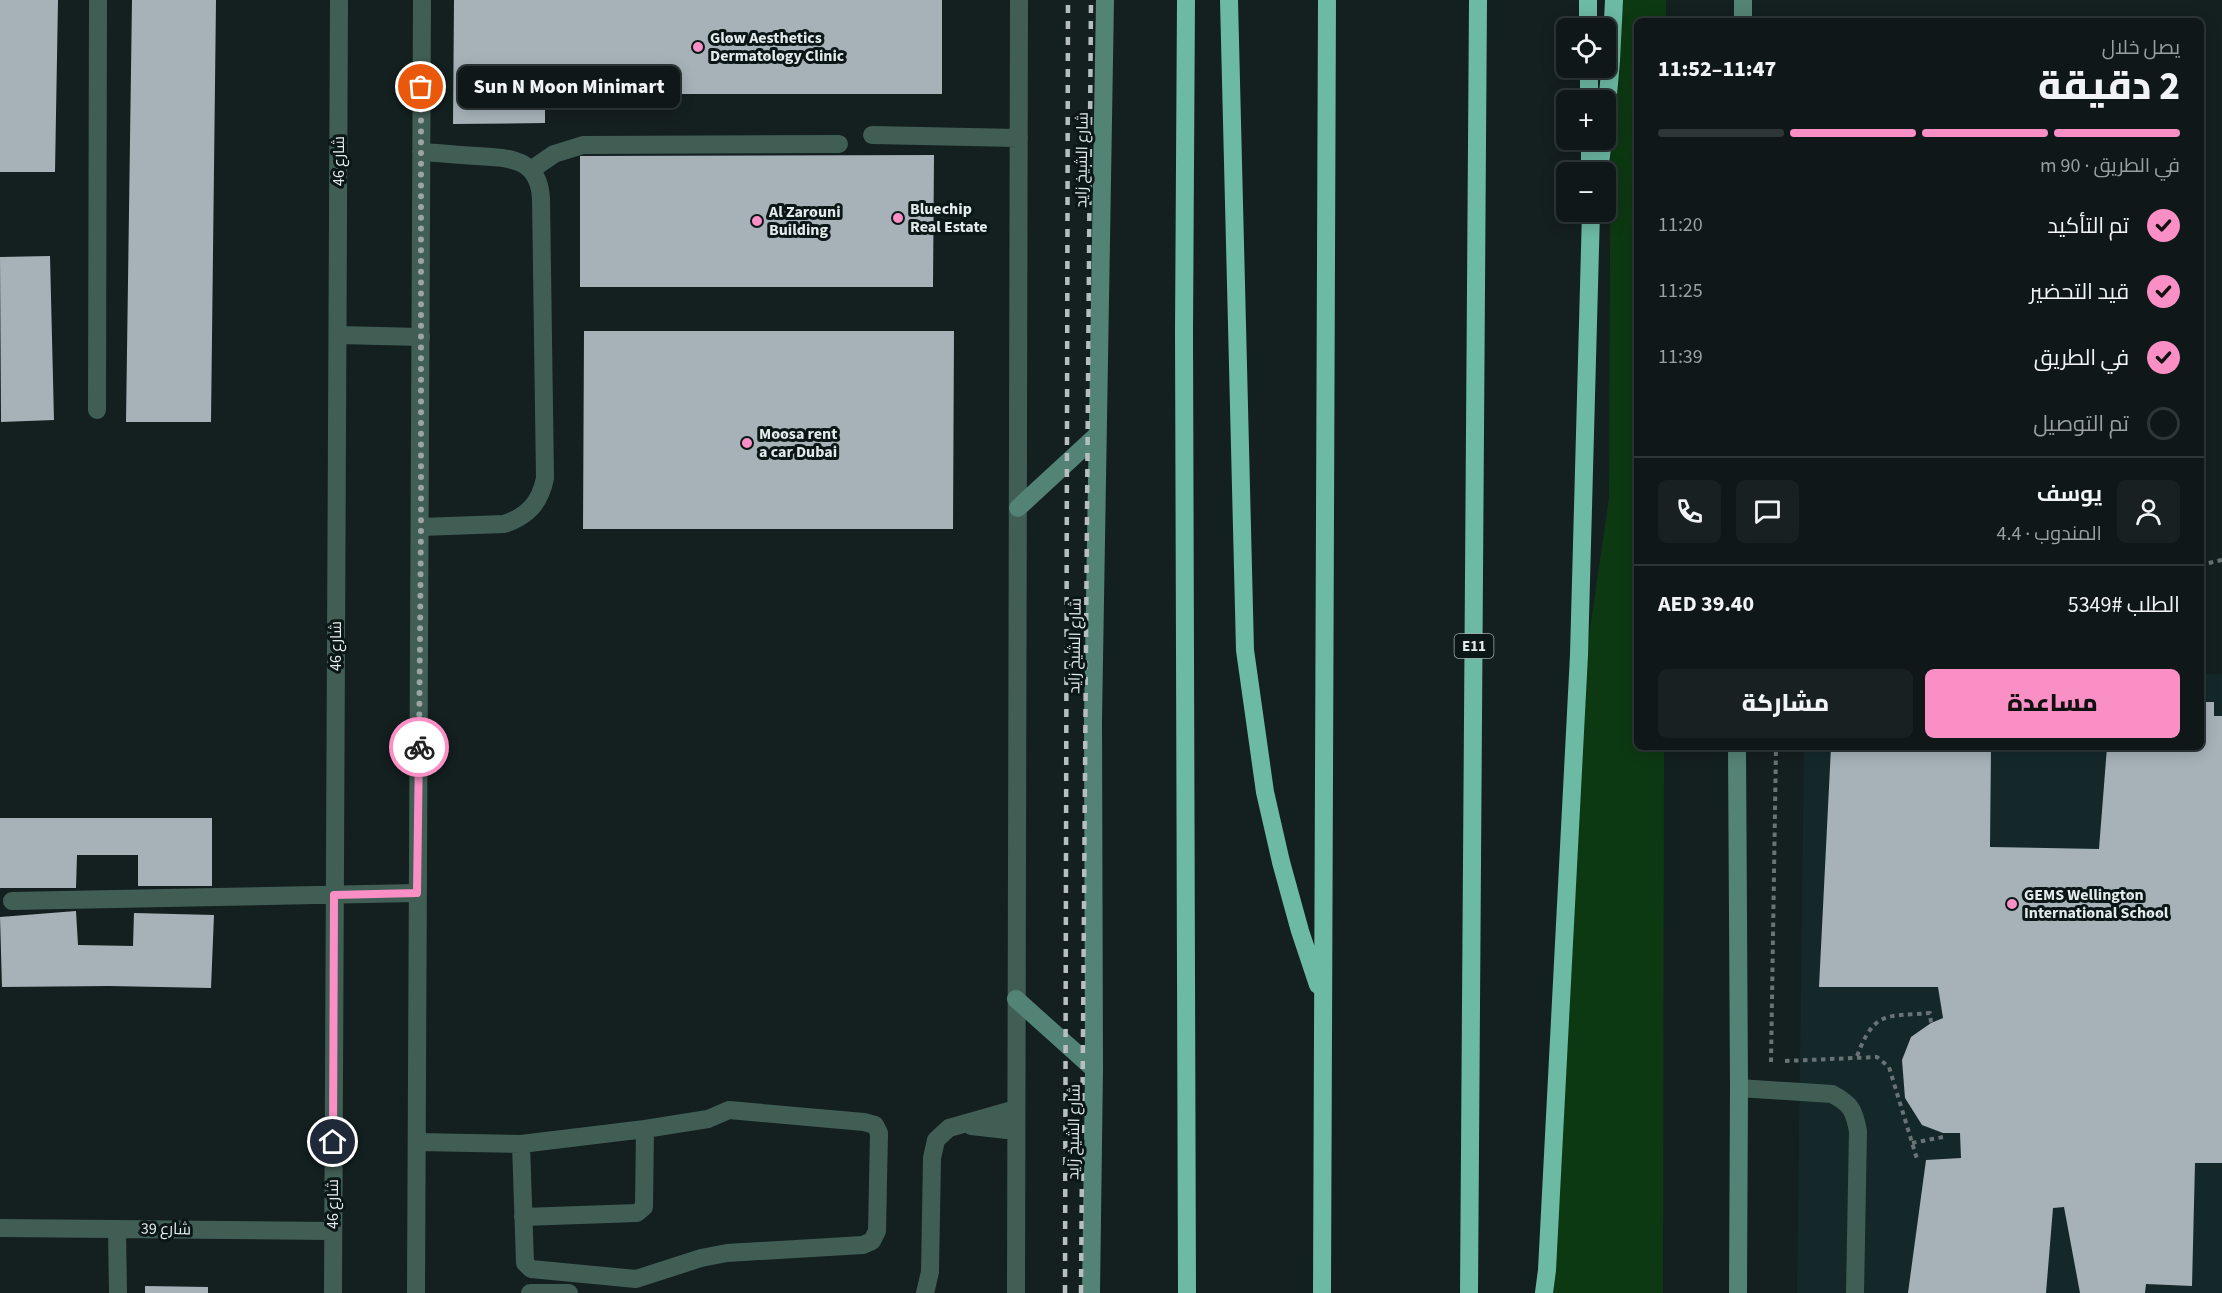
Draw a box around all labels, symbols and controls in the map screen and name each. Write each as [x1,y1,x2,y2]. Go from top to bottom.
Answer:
map controls [1556,18,1616,222]
button: locate [1556,18,1616,78]
place label: Glow Aesthetics Dermatology Clinic [710,27,845,67]
text: يصل خلال [2102,34,2180,62]
marker: Glow Aesthetics Dermatology Clinic [691,40,705,54]
text: 11:47–11:52 [1658,53,1776,85]
text: 2 دقيقة [2038,59,2180,115]
pin [395,61,446,112]
callout: Sun N Moon Minimart [457,66,679,108]
icon: bag [404,70,437,103]
text: Sun N Moon Minimart [474,73,664,101]
button: + [1556,90,1616,150]
street label: شارع الشيخ زايد [1070,112,1094,208]
street label: شارع 46 [328,136,350,186]
text: في الطريق · 90 m [2040,152,2180,180]
button: − [1556,162,1616,222]
place label: Bluechip Real Estate [910,198,988,238]
place label: Al Zarouni Building [768,201,841,241]
icon: check [2147,209,2180,242]
text: تم التأكيد [2047,210,2129,242]
marker: Bluechip Real Estate [891,211,905,225]
text: 11:20 [1658,211,1703,239]
marker: Al Zarouni Building [750,214,764,228]
icon: check [2147,275,2180,308]
text: قيد التحضير [2029,276,2129,308]
text: 11:25 [1658,277,1703,305]
icon: check [2147,341,2180,374]
text: في الطريق [2034,342,2129,374]
text: 11:39 [1658,343,1703,371]
text: تم التوصيل [2033,408,2129,440]
place label: Moosa rent a car Dubai [759,423,837,463]
marker: Moosa rent a car Dubai [740,436,754,450]
text: يوسف [2037,478,2102,510]
button: phone [1658,480,1721,543]
button: chat [1736,480,1799,543]
button: person [2117,480,2180,543]
text: المندوب · 4.4 [1996,520,2102,548]
text: AED 39.40 [1658,588,1754,620]
text: الطلب #5349 [2068,589,2180,621]
street label: شارع الشيخ زايد [1063,598,1087,694]
street label: شارع 46 [325,621,347,671]
road number: E11 [1454,634,1494,658]
button: مشاركة [1658,669,1913,738]
button: مساعدة [1925,669,2180,738]
courier [389,717,449,777]
icon: bike [403,731,436,764]
place label: GEMS Wellington International School [2024,884,2169,924]
marker: GEMS Wellington International School [2005,897,2019,911]
street label: شارع الشيخ زايد [1062,1084,1086,1180]
pin [307,1116,358,1167]
icon: home [316,1125,349,1158]
street label: شارع 46 [322,1179,344,1229]
street label: شارع 39 [141,1218,191,1240]

